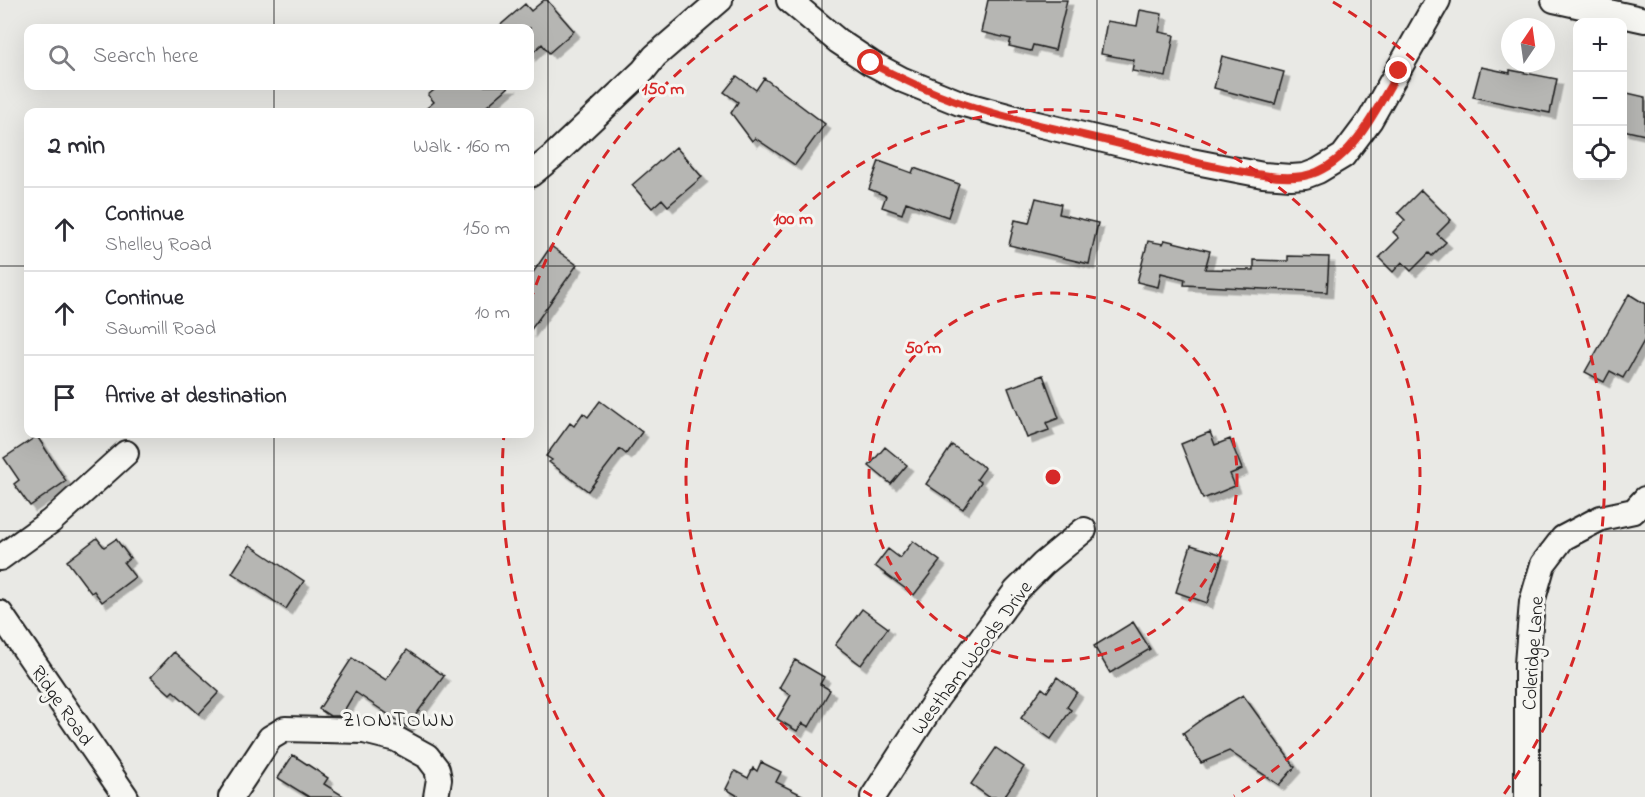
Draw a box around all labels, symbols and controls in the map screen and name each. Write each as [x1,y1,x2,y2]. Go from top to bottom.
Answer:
north arrow [1501,18,1555,72]
map controls [1573,18,1627,180]
button: + [1573,18,1627,72]
search box [24,24,534,90]
icon: search [45,41,78,74]
text: Search here [93,41,198,73]
route start [857,49,883,75]
route end [1385,57,1411,83]
button: − [1573,72,1627,126]
text: 150 m [642,77,684,103]
button: locate [1573,126,1627,180]
text: 2 min [48,128,105,166]
text: Walk · 160 m [413,133,510,162]
text: Continue [105,199,184,231]
text: 100 m [773,207,813,233]
icon: ahead [48,213,81,246]
text: 150 m [463,215,510,244]
text: Shelley Road [105,231,212,260]
text: Continue [105,283,184,315]
icon: ahead [48,297,81,330]
text: 10 m [474,299,510,328]
text: Sawmill Road [105,315,216,344]
text: 50 m [905,336,941,362]
icon: arrive [48,381,81,414]
text: Arrive at destination [105,381,287,413]
centre of rings [1043,467,1063,487]
street label: Westham Woods Drive [905,575,1041,742]
street label: Coleridge Lane [1516,595,1554,711]
street label: Ridge Road [22,660,99,753]
district label: ZIONTOWN [342,706,456,736]

